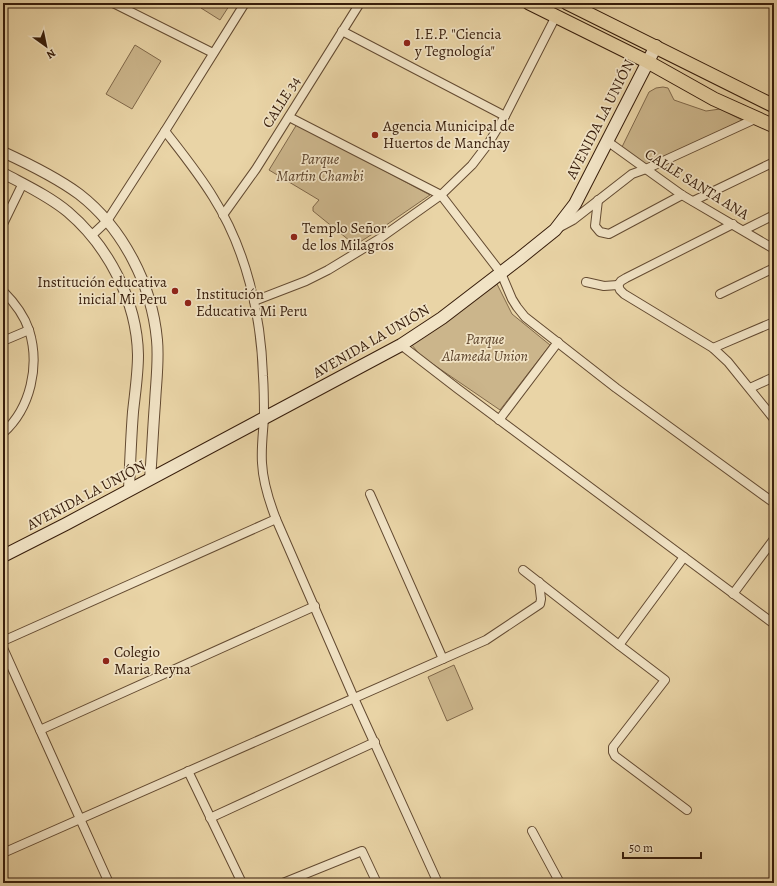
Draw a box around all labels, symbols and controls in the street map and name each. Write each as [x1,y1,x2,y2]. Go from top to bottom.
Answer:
place label: I.E.P. "Ciencia y Tegnología" [414,24,502,61]
north arrow [26,26,66,66]
marker: I.E.P. "Ciencia y Tegnología" [402,38,412,48]
text: N [44,45,59,62]
street label: AVENIDA LA UNIÓN [561,56,639,183]
street label: CALLE 34 [257,72,305,132]
place label: Agencia Municipal de Huertos de Manchay [382,116,515,153]
marker: Agencia Municipal de Huertos de Manchay [370,130,380,140]
street label: CALLE SANTA ANA [641,144,753,224]
park label: Parque Martin Chambi [276,149,364,186]
place label: Templo Señor de los Milagros [302,218,394,255]
marker: Templo Señor de los Milagros [289,232,299,242]
place label: Institución educativa inicial Mi Peru [37,272,168,309]
place label: Institución Educativa Mi Peru [196,284,308,321]
marker: Institución educativa inicial Mi Peru [170,286,180,296]
marker: Institución Educativa Mi Peru [183,298,193,308]
street label: AVENIDA LA UNIÓN [308,299,433,383]
park label: Parque Alameda Union [441,329,528,366]
street label: AVENIDA LA UNIÓN [22,455,149,535]
place label: Colegio Maria Reyna [114,642,191,679]
marker: Colegio Maria Reyna [101,656,111,666]
scale bar [623,834,701,860]
text: 50 m [629,840,653,856]

